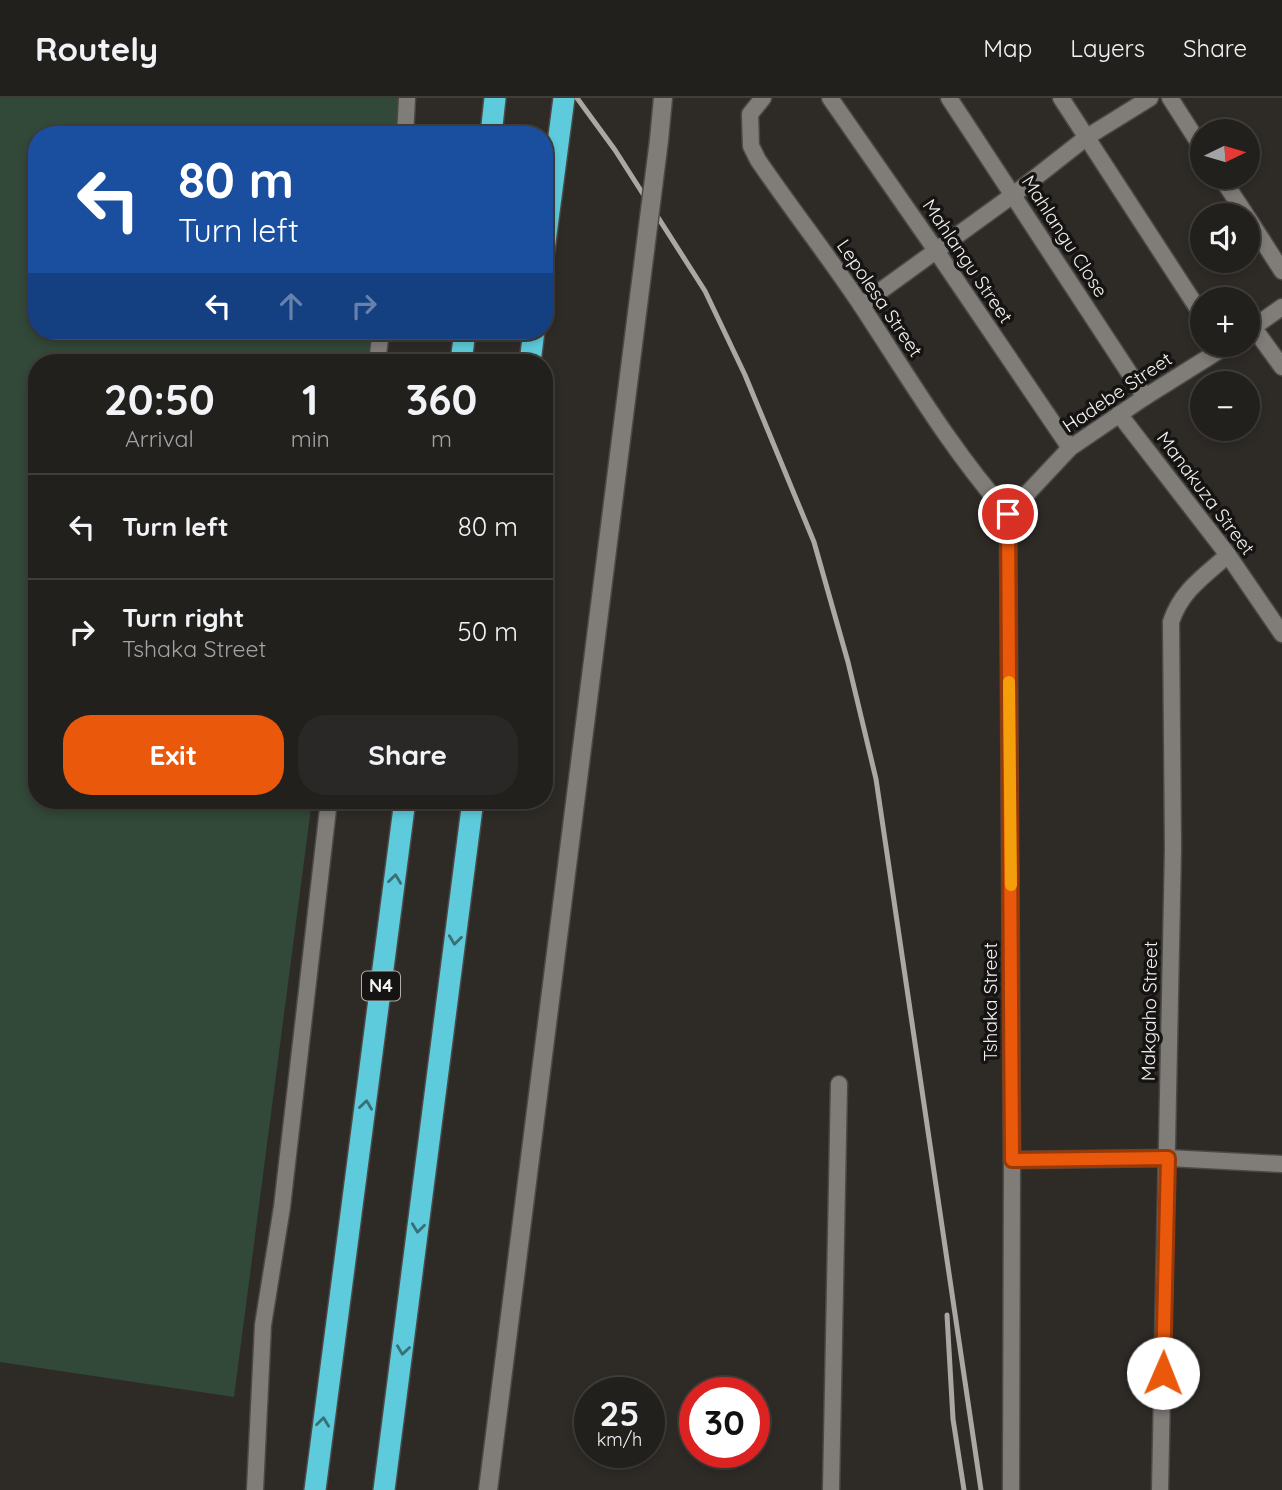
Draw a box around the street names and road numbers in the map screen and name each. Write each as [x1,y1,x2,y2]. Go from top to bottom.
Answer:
street label: Mahlangu Close [1017,171,1113,301]
street label: Mahlangu Street [918,194,1018,328]
street label: Lepolesa Street [832,235,928,361]
street label: Hadebe Street [1058,347,1176,437]
street label: Manakuza Street [1152,427,1260,559]
street label: Makgaho Street [1136,941,1162,1081]
street label: Tshaka Street [978,942,1002,1062]
road number: N4 [362,972,400,1001]

